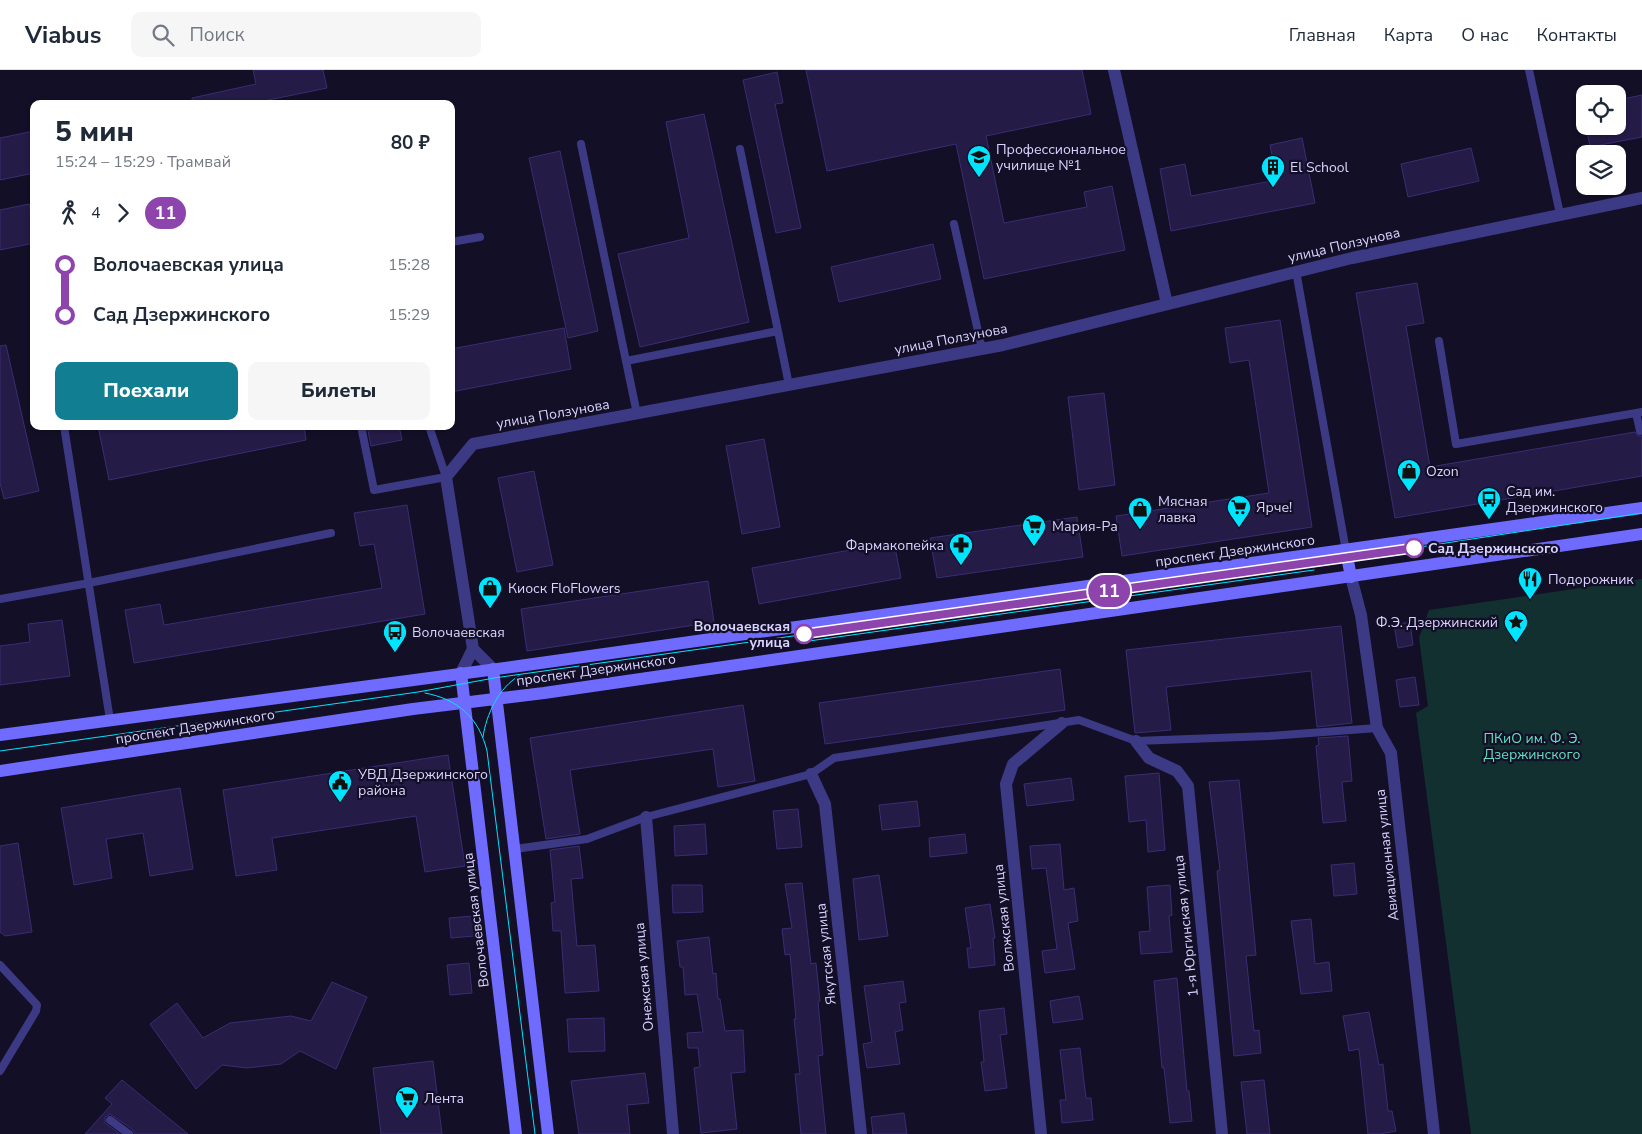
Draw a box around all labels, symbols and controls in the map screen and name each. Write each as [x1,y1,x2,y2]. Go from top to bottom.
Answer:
search box [131,12,481,57]
text: Viabus [25,19,101,51]
icon: search [149,21,177,49]
text: Поиск [189,22,245,48]
text: Главная [1289,23,1356,47]
text: Карта [1384,23,1433,47]
text: О нас [1461,23,1509,47]
text: Контакты [1537,23,1617,47]
map controls [1576,85,1626,195]
button: locate [1576,85,1626,135]
text: 5 мин [55,113,134,151]
text: 80 ₽ [391,130,430,156]
place label: Профессиональное училище №1 [996,140,1126,175]
school or university icon: Профессиональное училище №1 [966,144,992,178]
button: layers [1576,145,1626,195]
text: 15:24 – 15:29 · Трамвай [55,151,231,173]
building icon: El School [1260,154,1286,188]
place label: El School [1290,158,1350,177]
icon: walk [55,199,83,227]
icon: forward [109,199,137,227]
text: 11 [155,201,176,225]
text: 4 [91,202,101,224]
street label: улица Ползунова [1286,223,1402,267]
text: Волочаевская улица [93,252,284,278]
text: 15:28 [388,254,430,276]
text: Сад Дзержинского [93,302,270,328]
text: 15:29 [388,304,430,326]
street label: улица Ползунова [893,319,1009,359]
button: Поехали [55,362,238,420]
button: Билеты [248,362,430,420]
street label: улица Ползунова [495,395,611,433]
shop icon: Ozon [1396,458,1422,492]
place label: Ozon [1426,462,1459,481]
place label: Сад им. Дзержинского [1506,482,1603,517]
bus stop icon: Сад им. Дзержинского [1476,486,1502,520]
place label: Мясная лавка [1158,492,1207,527]
supermarket icon: Ярче! [1226,494,1252,528]
shop icon: Мясная лавка [1127,496,1153,530]
place label: Ярче! [1256,498,1292,517]
supermarket icon: Мария-Ра [1021,513,1047,547]
place label: Мария-Ра [1052,517,1118,536]
street label: проспект Дзержинского [1154,530,1316,572]
pharmacy icon: Фармакопейка [948,532,974,566]
place label: Фармакопейка [845,536,944,555]
marker: Сад Дзержинского [1404,538,1424,558]
place label: Сад Дзержинского [1428,539,1559,558]
restaurant icon: Подорожник [1517,566,1543,600]
place label: Подорожник [1548,570,1634,589]
shop icon: Киоск FloFlowers [477,575,503,609]
line badge: 11 [1086,575,1132,607]
place label: Киоск FloFlowers [508,579,621,598]
text: 11 [1098,579,1120,603]
place icon: Ф.Э. Дзержинский [1503,609,1529,643]
place label: Ф.Э. Дзержинский [1376,613,1498,632]
place label: Волочаевская улица [694,617,790,652]
bus stop icon: Волочаевская [382,619,408,653]
place label: Волочаевская [412,623,505,642]
marker: Волочаевская улица [794,624,814,644]
street label: проспект Дзержинского [515,649,677,691]
street label: проспект Дзержинского [114,705,276,749]
park label: ПКиО им. Ф. Э. Дзержинского [1483,729,1581,764]
place label: УВД Дзержинского района [357,765,488,800]
public building icon: УВД Дзержинского района [327,769,353,803]
street label: Авиационная улица [1371,788,1403,922]
street label: Волочаевская улица [458,852,494,988]
street label: 1-я Юргинская улица [1169,854,1203,998]
street label: Волжская улица [989,863,1019,973]
street label: Якутская улица [811,902,841,1006]
street label: Онежская улица [630,922,658,1032]
supermarket icon: Лента [394,1085,420,1119]
place label: Лента [424,1089,464,1108]

